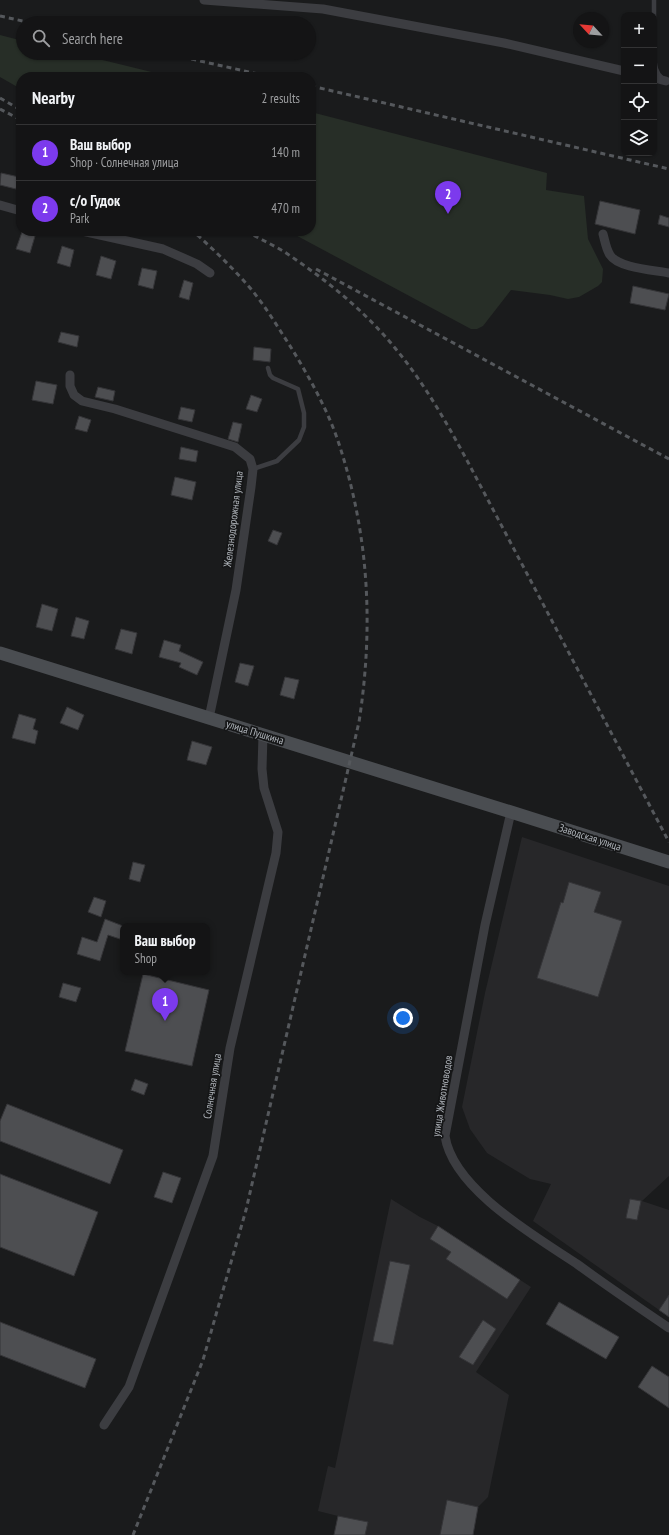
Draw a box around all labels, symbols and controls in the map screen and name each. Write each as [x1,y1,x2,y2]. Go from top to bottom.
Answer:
north arrow [573,12,609,48]
map controls [621,12,657,156]
button: + [621,12,657,48]
search box [16,16,316,60]
icon: search [30,27,52,49]
text: Search here [62,29,123,48]
button: − [621,48,657,84]
button: locate [621,84,657,120]
text: Nearby [32,87,75,109]
text: 2 results [261,90,300,107]
button: layers [621,120,657,156]
text: Ваш выбор [70,135,131,154]
text: 1 [42,144,48,161]
text: 140 m [271,144,300,161]
text: Shop · Солнечная улица [70,154,179,171]
pin: 2 [435,181,461,214]
text: с/о Гудок [70,191,120,210]
text: 2 [42,200,48,217]
text: 470 m [271,200,300,217]
text: Park [70,210,89,227]
street label: Железнодорожная улица [220,470,246,569]
street label: улица Пушкина [224,717,286,747]
street label: Заводская улица [557,820,623,854]
popup [120,923,210,975]
text: Ваш выбор [134,931,196,950]
text: Shop [134,950,157,967]
pin: 1 [152,988,178,1021]
your location [393,1008,413,1028]
street label: Солнечная улица [200,1052,224,1120]
street label: улица Животноводов [429,1054,455,1138]

